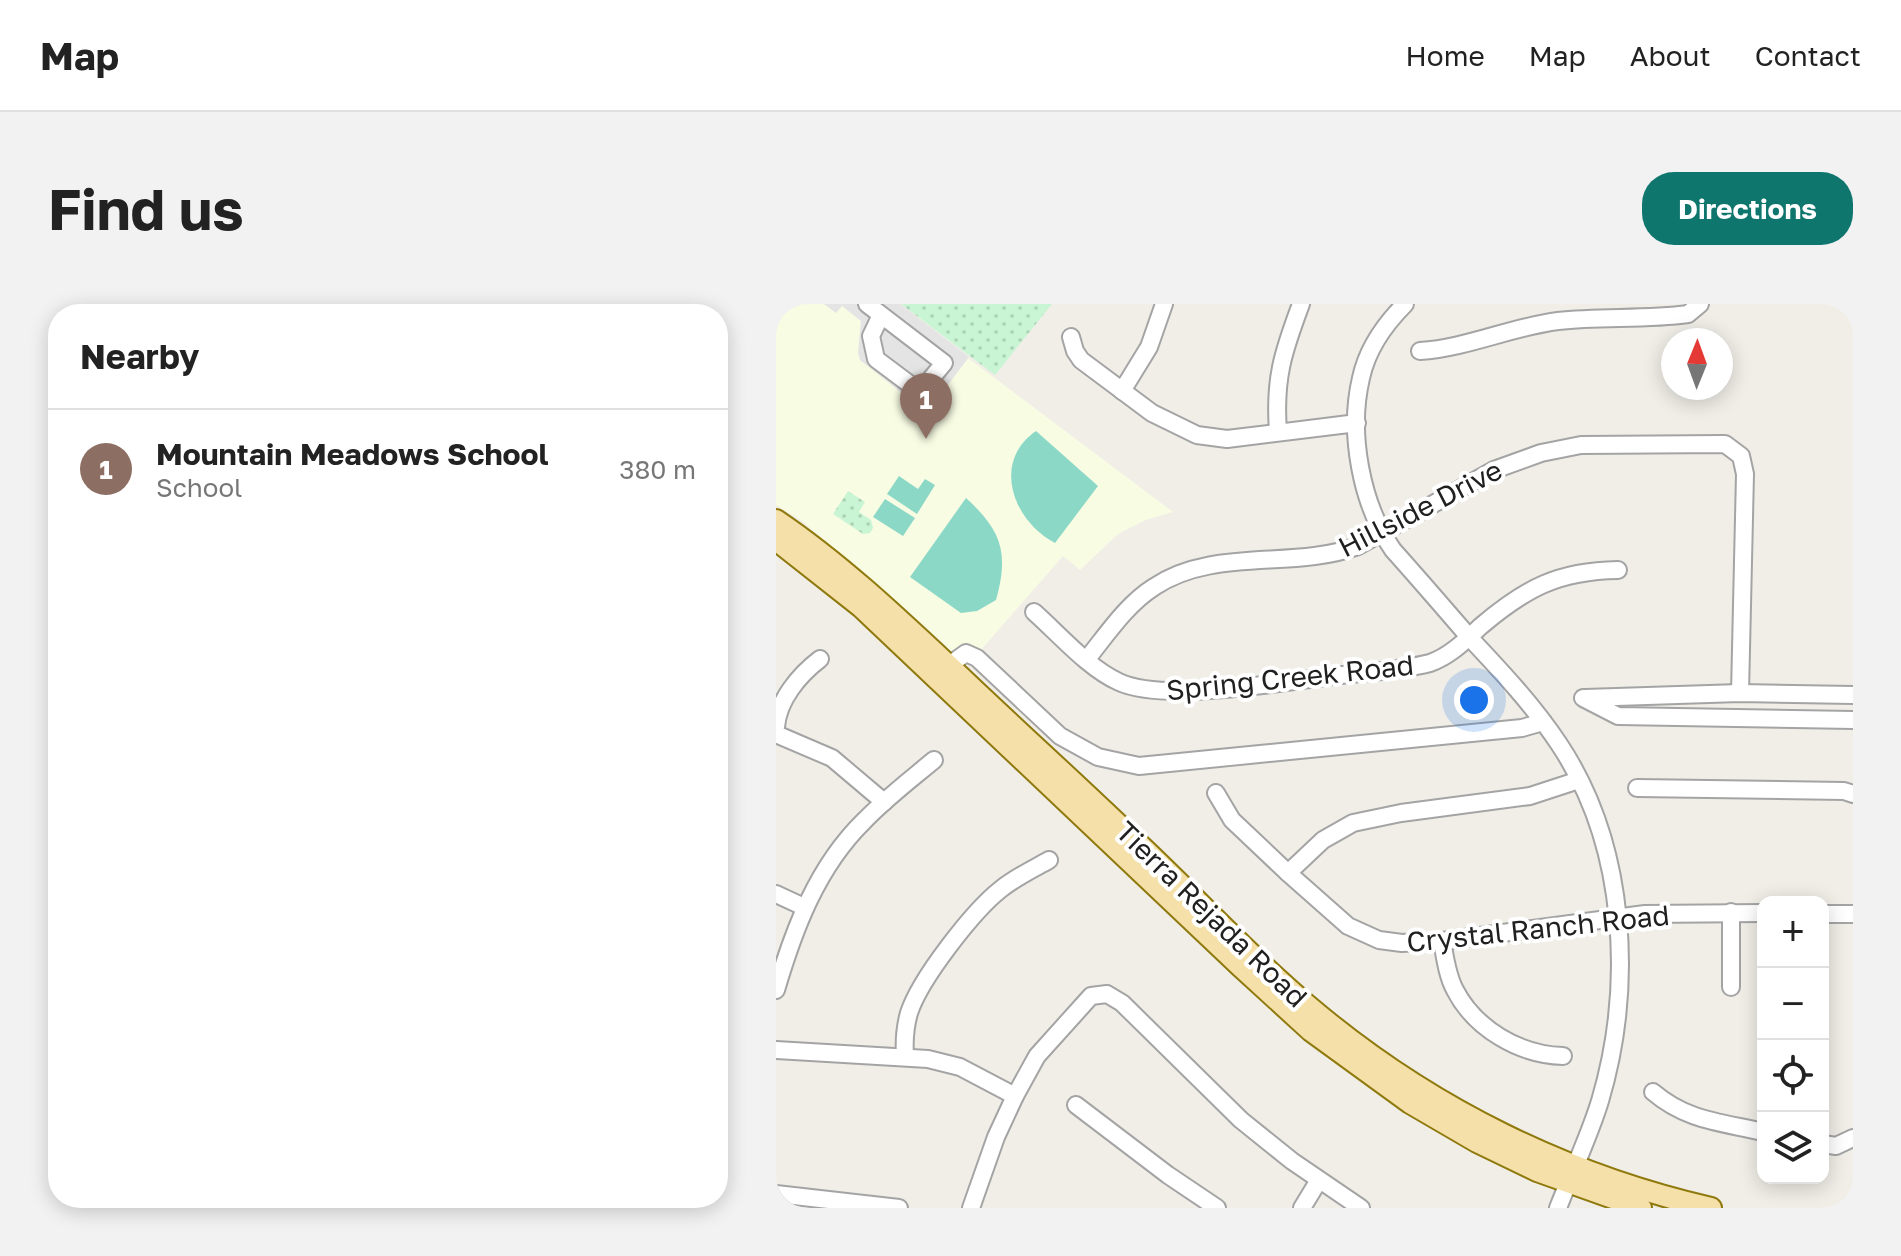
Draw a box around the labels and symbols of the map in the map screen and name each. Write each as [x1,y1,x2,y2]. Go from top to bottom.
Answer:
north arrow [1661,328,1733,400]
pin: 1 [900,373,952,439]
street label: Hillside Drive [1333,453,1507,563]
street label: Spring Creek Road [1165,648,1415,706]
your location [1454,680,1494,720]
street label: Tierra Rejada Road [1110,814,1314,1014]
street label: Crystal Ranch Road [1405,898,1671,958]

